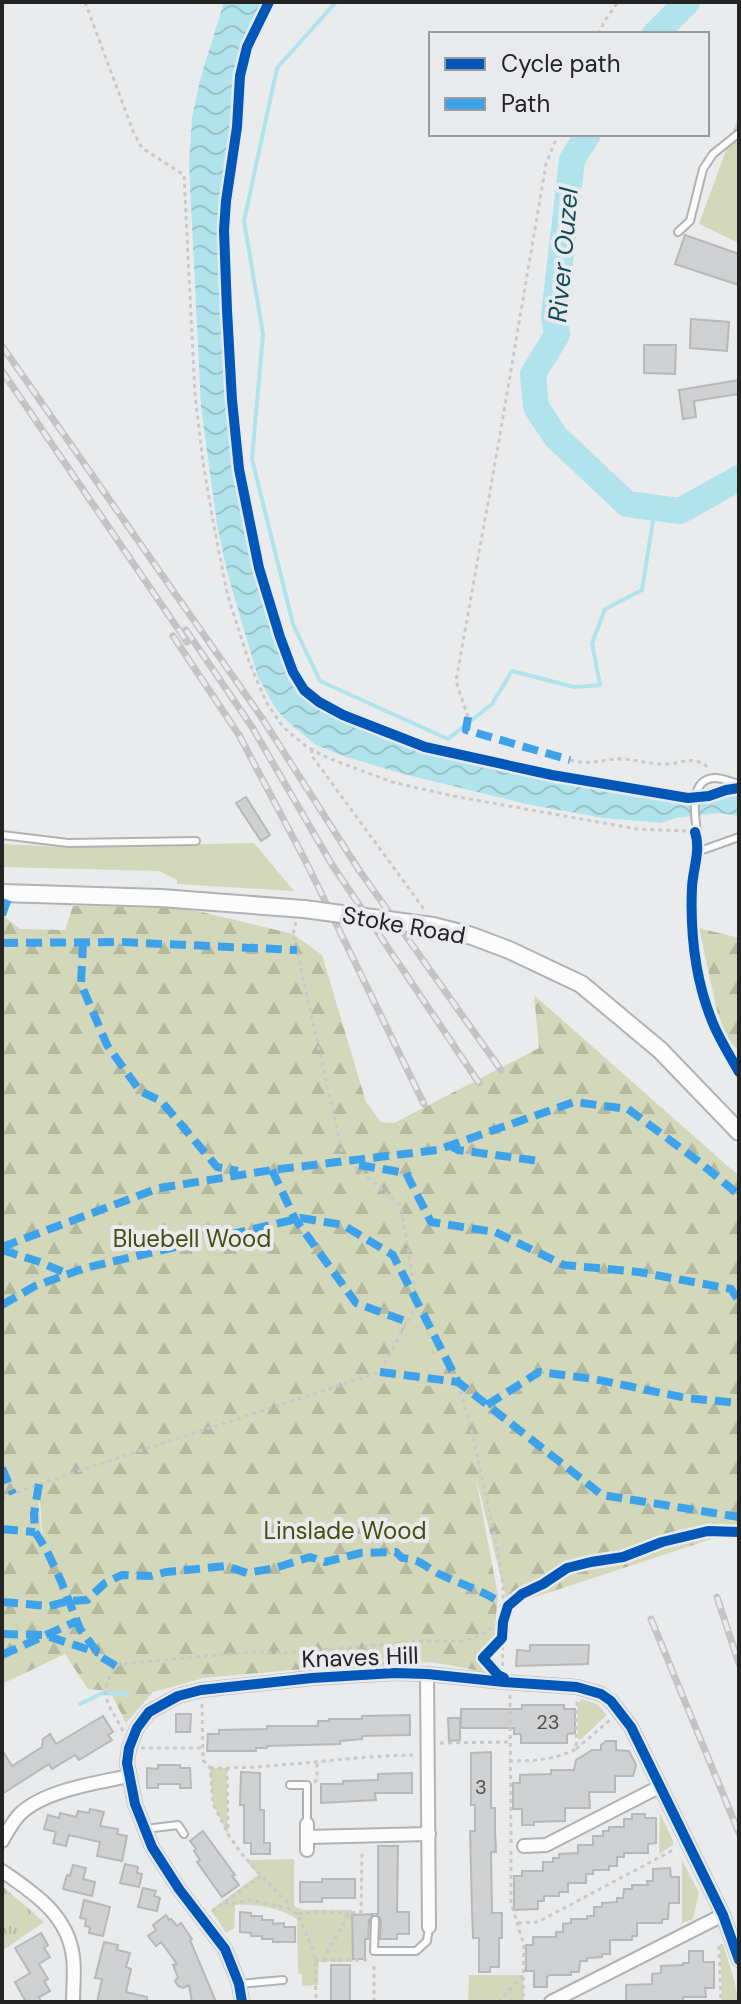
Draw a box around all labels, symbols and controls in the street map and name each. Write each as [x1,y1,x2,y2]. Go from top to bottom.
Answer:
legend [429,32,709,136]
text: Cycle path [501,48,620,79]
text: Path [501,88,550,119]
water label: River Ouzel [540,185,586,324]
street label: Stoke Road [340,899,468,951]
park label: Bluebell Wood [113,1223,271,1254]
park label: Linslade Wood [263,1515,427,1546]
street label: Knaves Hill [301,1639,419,1675]
house number: 23 [536,1709,560,1735]
house number: 3 [475,1774,487,1800]

